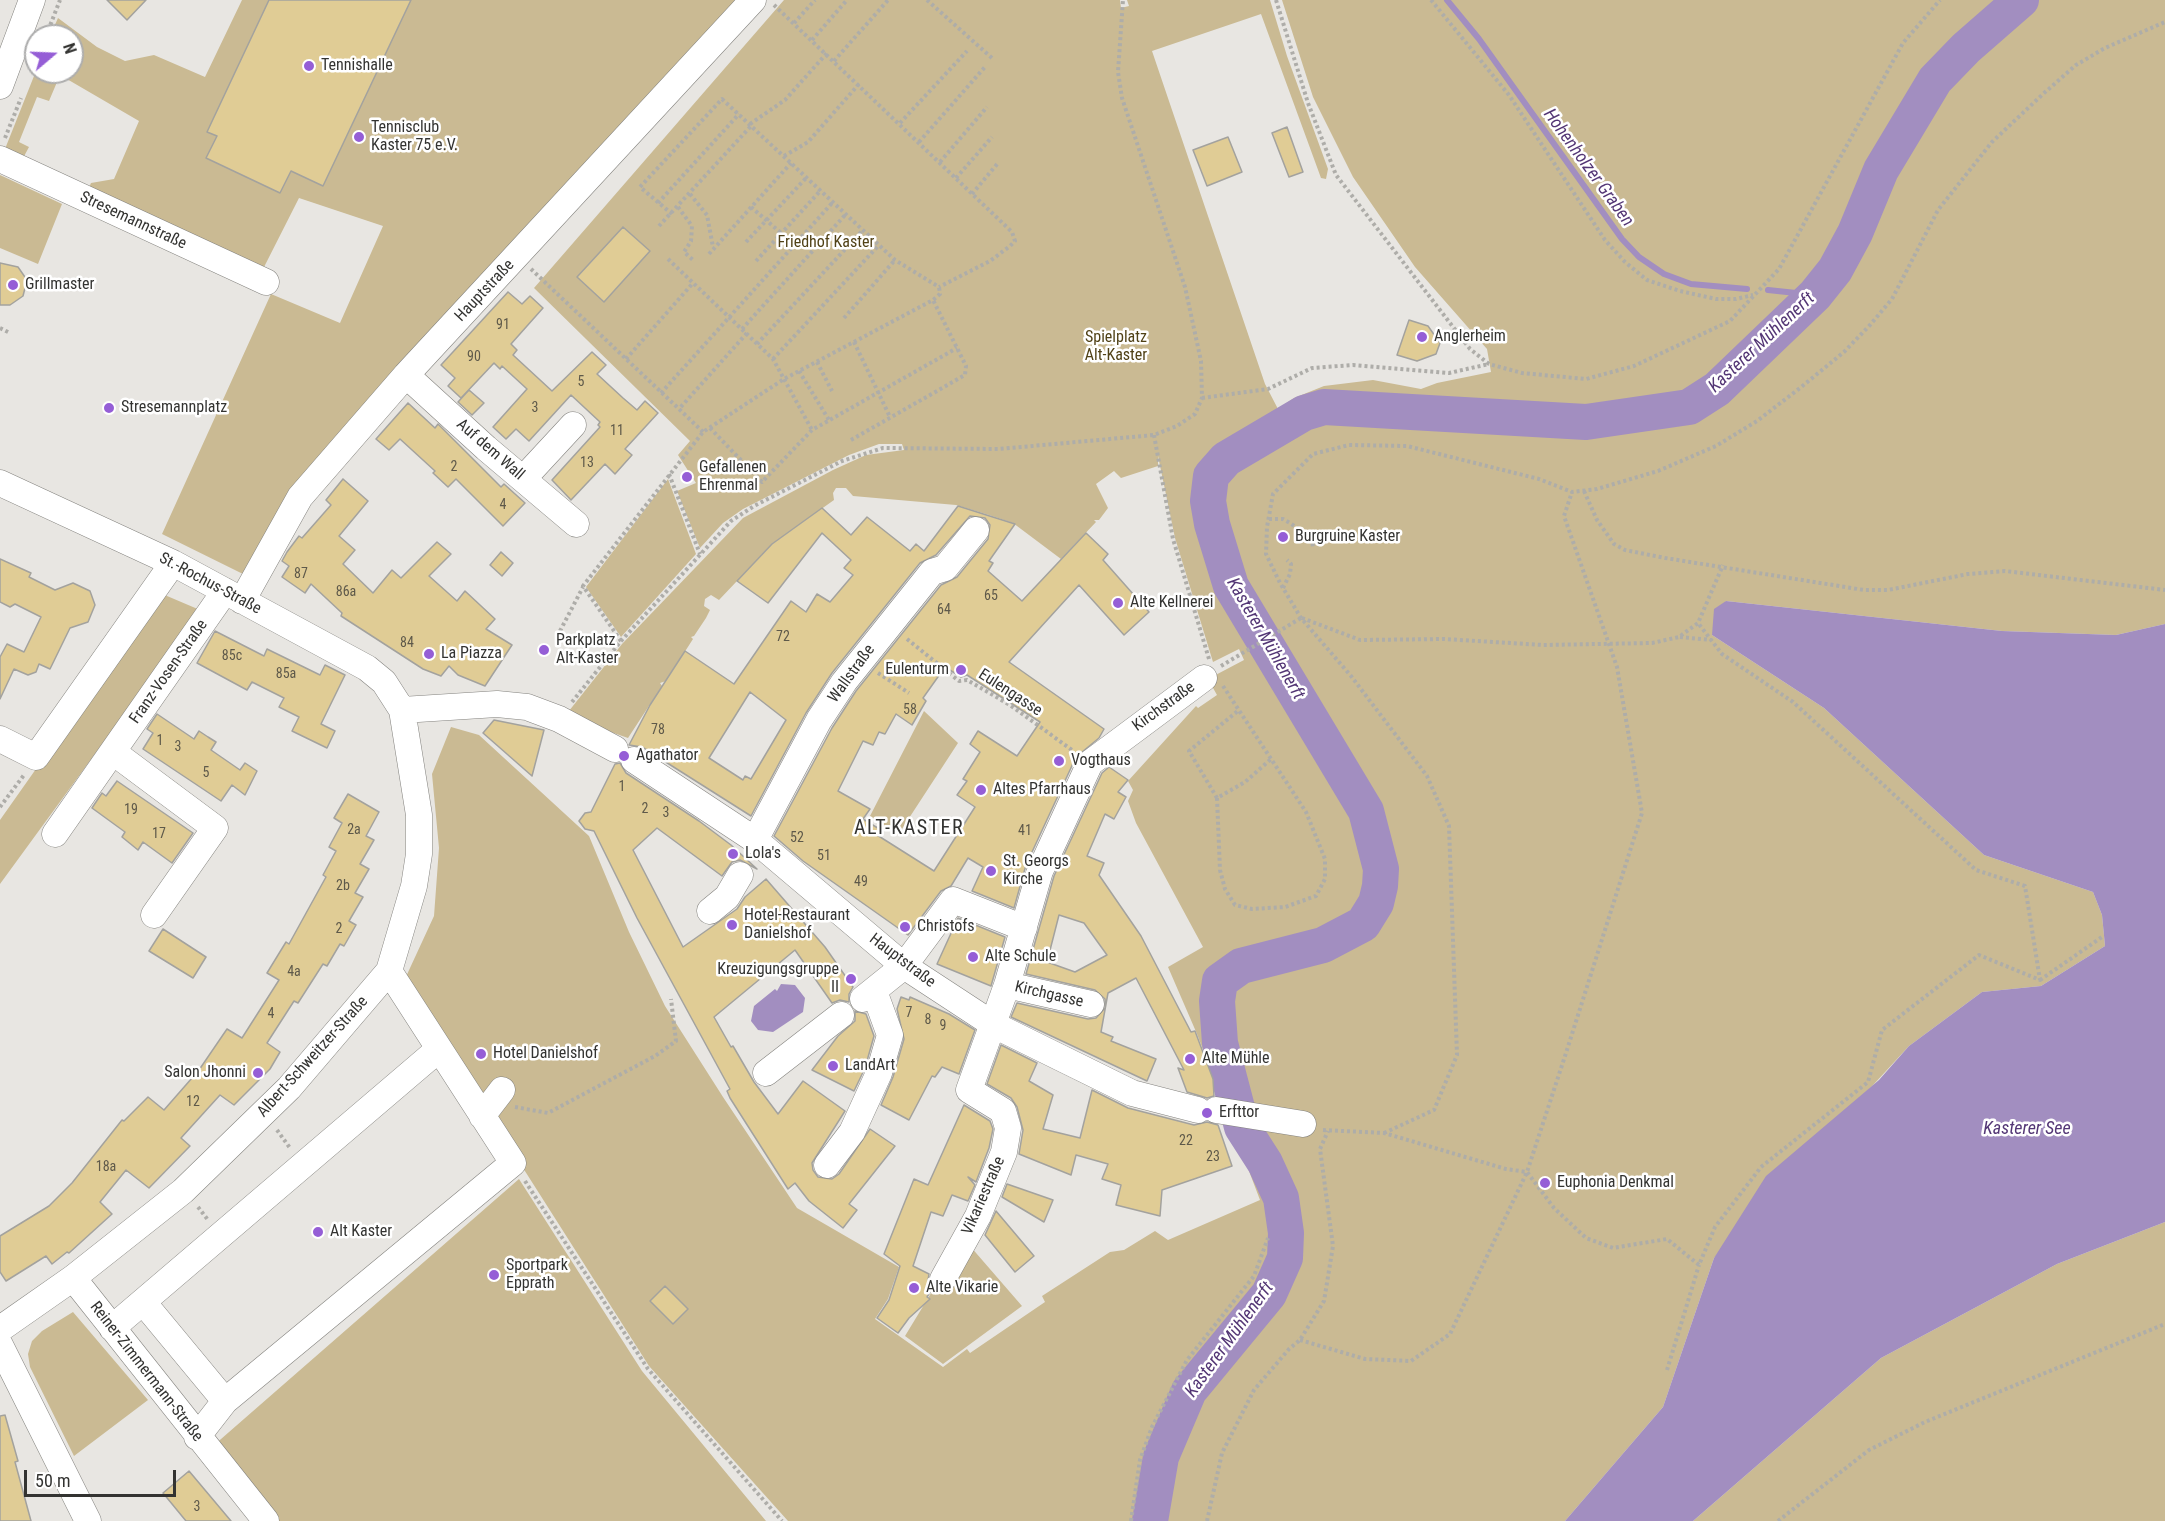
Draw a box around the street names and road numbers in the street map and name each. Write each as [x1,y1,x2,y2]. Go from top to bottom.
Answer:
street label: Stresemannstraße [77,188,189,254]
street label: Hauptstraße [451,256,519,326]
street label: Auf dem Wall [452,415,528,485]
street label: St.-Rochus-Straße [156,549,264,619]
street label: Franz-Vosen-Straße [126,616,212,728]
street label: Wallstraße [825,641,879,707]
street label: Eulengasse [975,665,1045,721]
street label: Kirchstraße [1129,678,1199,736]
street label: Hauptstraße [865,930,939,992]
street label: Kirchgasse [1013,978,1085,1012]
street label: Albert-Schweitzer-Straße [254,992,372,1122]
street label: Vikariestraße [958,1154,1010,1238]
street label: Reiner-Zimmermann-Straße [85,1298,207,1446]

